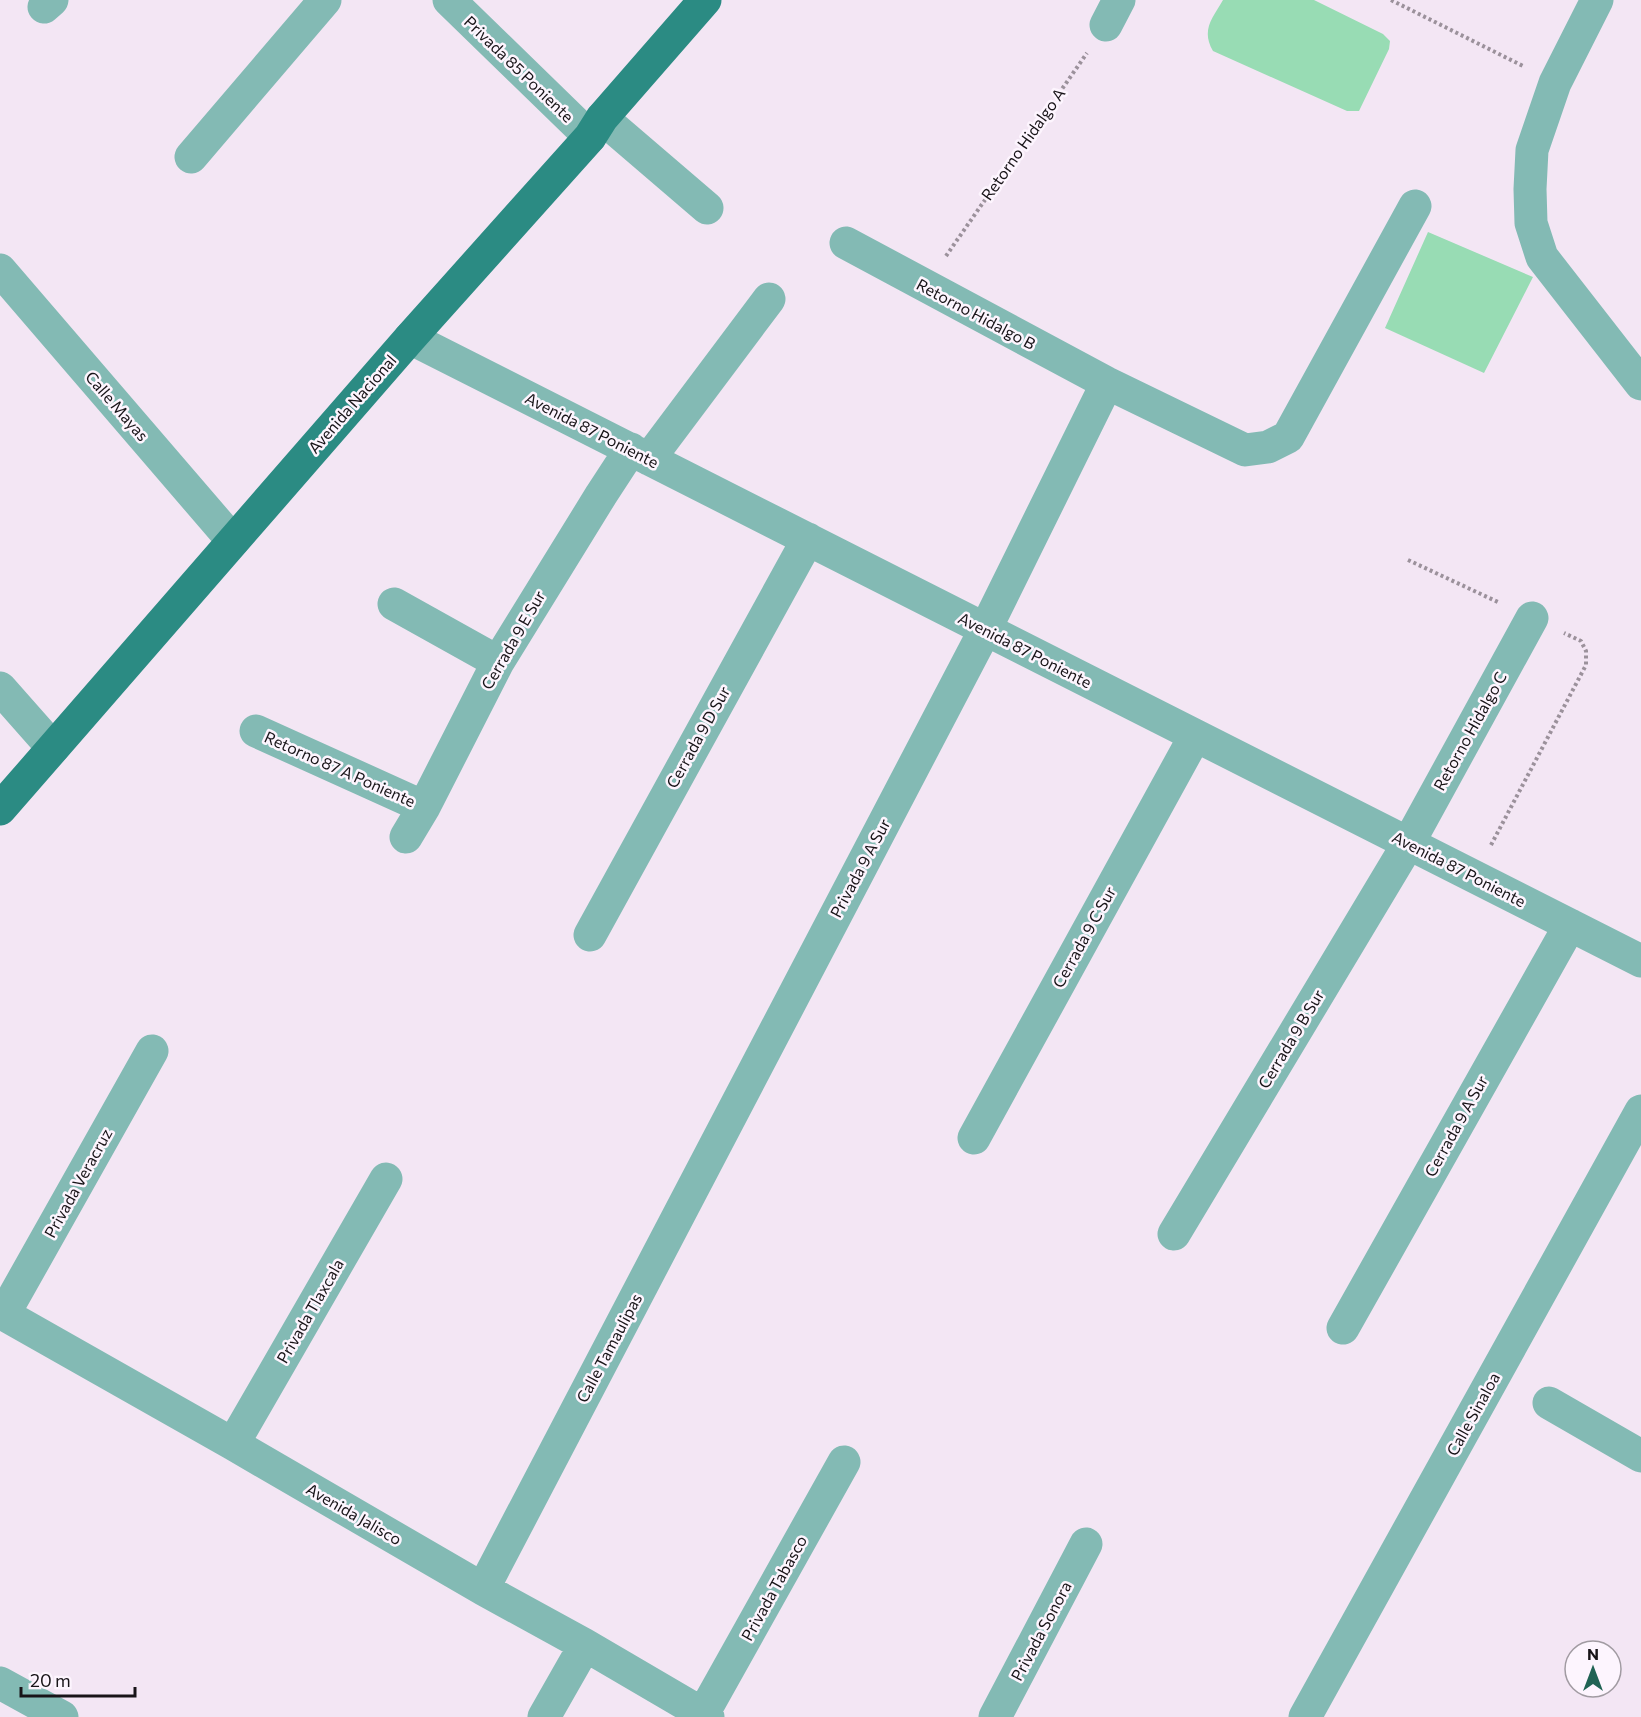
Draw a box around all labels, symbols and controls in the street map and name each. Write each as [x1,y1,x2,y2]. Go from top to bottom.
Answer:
street label: Privada 85 Poniente [461,12,578,126]
street label: Retorno Hidalgo A [977,84,1068,204]
street label: Retorno Hidalgo B [914,274,1039,353]
street label: Avenida Nacional [304,351,400,457]
street label: Calle Mayas [82,367,153,444]
street label: Avenida 87 Poniente [522,388,662,471]
street label: Cerrada 9 E Sur [477,586,549,693]
street label: Avenida 87 Poniente [955,608,1095,691]
street label: Retorno Hidalgo C [1429,668,1510,793]
street label: Cerrada 9 D Sur [662,682,734,791]
street label: Retorno 87 A Poniente [262,727,419,810]
street label: Privada 9 A Sur [826,815,894,920]
street label: Avenida 87 Poniente [1389,827,1529,910]
street label: Cerrada 9 C Sur [1048,882,1119,991]
street label: Cerrada 9 B Sur [1254,985,1328,1092]
street label: Cerrada 9 A Sur [1420,1071,1491,1180]
street label: Privada Veracruz [40,1125,115,1241]
street label: Privada Tlaxcala [272,1255,347,1366]
street label: Calle Tamaulipas [572,1290,645,1406]
street label: Calle Sinaloa [1442,1369,1503,1459]
street label: Avenida Jalisco [303,1479,405,1548]
street label: Privada Tabasco [737,1532,810,1644]
street label: Privada Sonora [1006,1578,1075,1684]
north arrow [1563,1639,1623,1699]
text: N [1587,1644,1599,1663]
scale bar [21,1660,135,1698]
text: 20 m [30,1669,71,1691]

